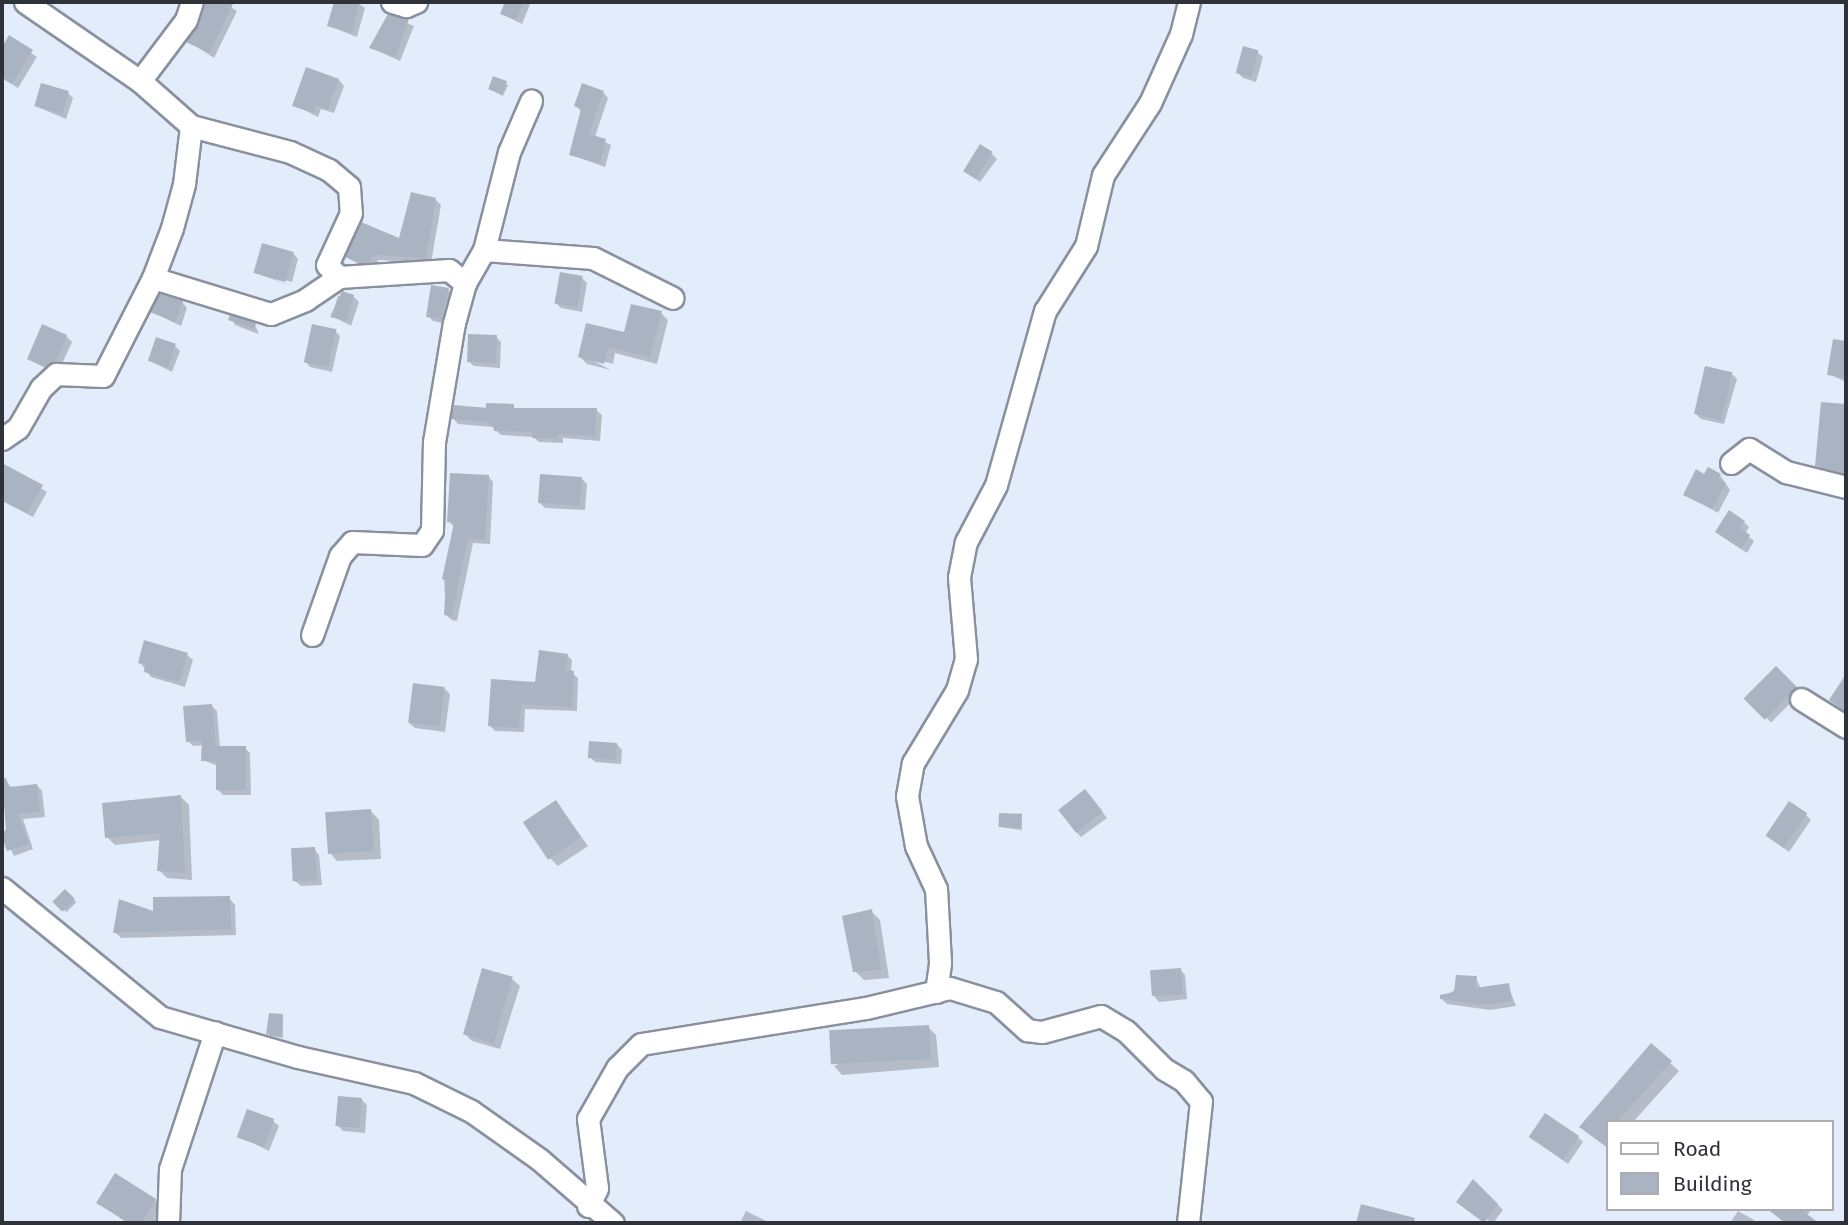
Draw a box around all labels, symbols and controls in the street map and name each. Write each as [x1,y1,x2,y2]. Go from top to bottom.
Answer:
legend [1606,1120,1834,1211]
text: Road [1673,1136,1721,1162]
text: Building [1673,1171,1752,1197]

